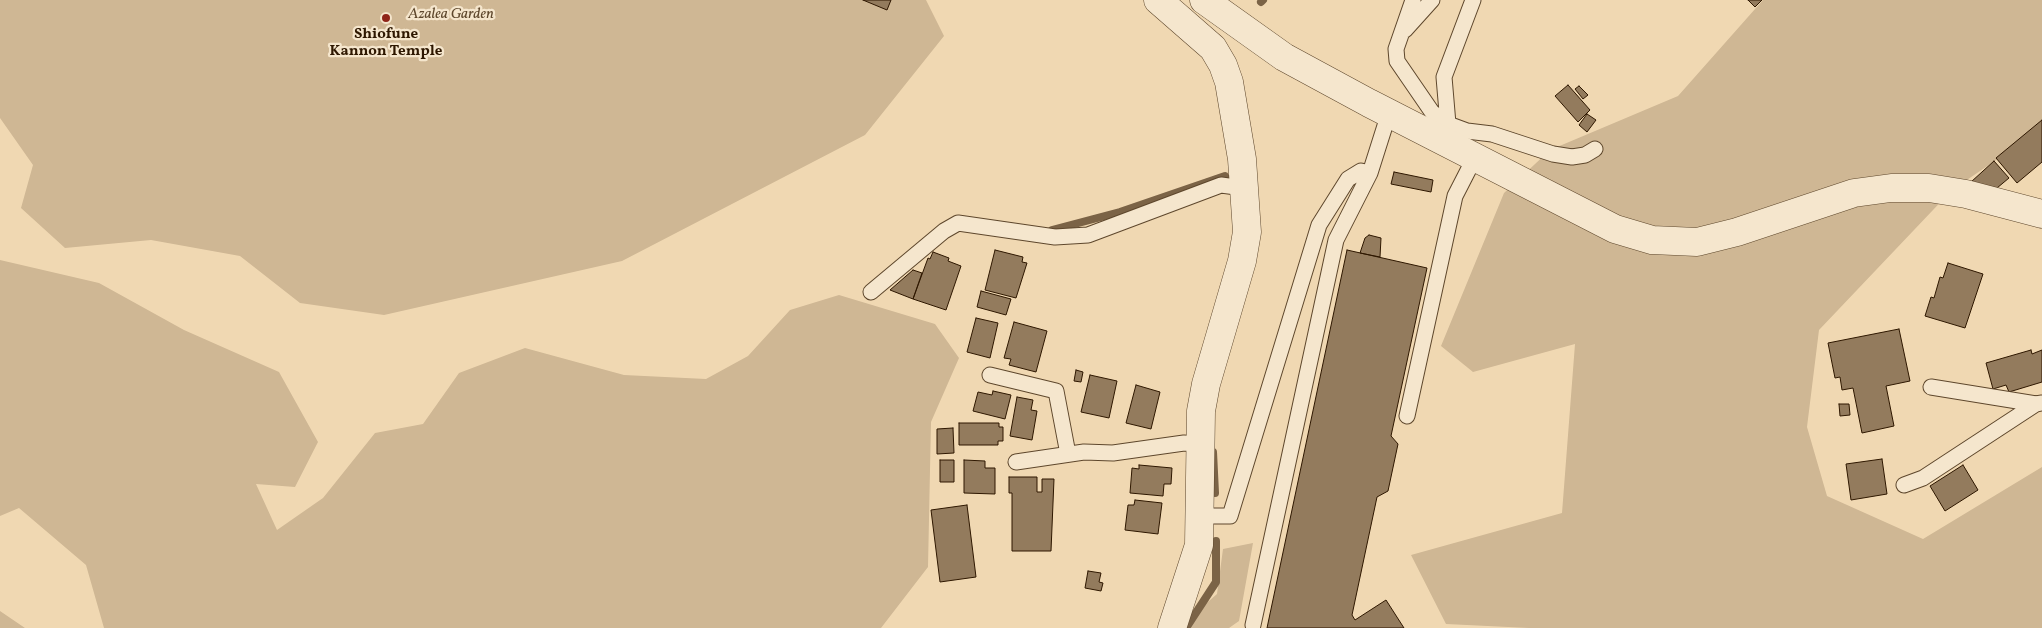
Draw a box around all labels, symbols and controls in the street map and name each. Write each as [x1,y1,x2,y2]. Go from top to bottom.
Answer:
park label: Azalea Garden [408,6,494,24]
marker: Shiofune Kannon Temple [380,12,392,24]
place label: Shiofune Kannon Temple [330,26,442,61]

